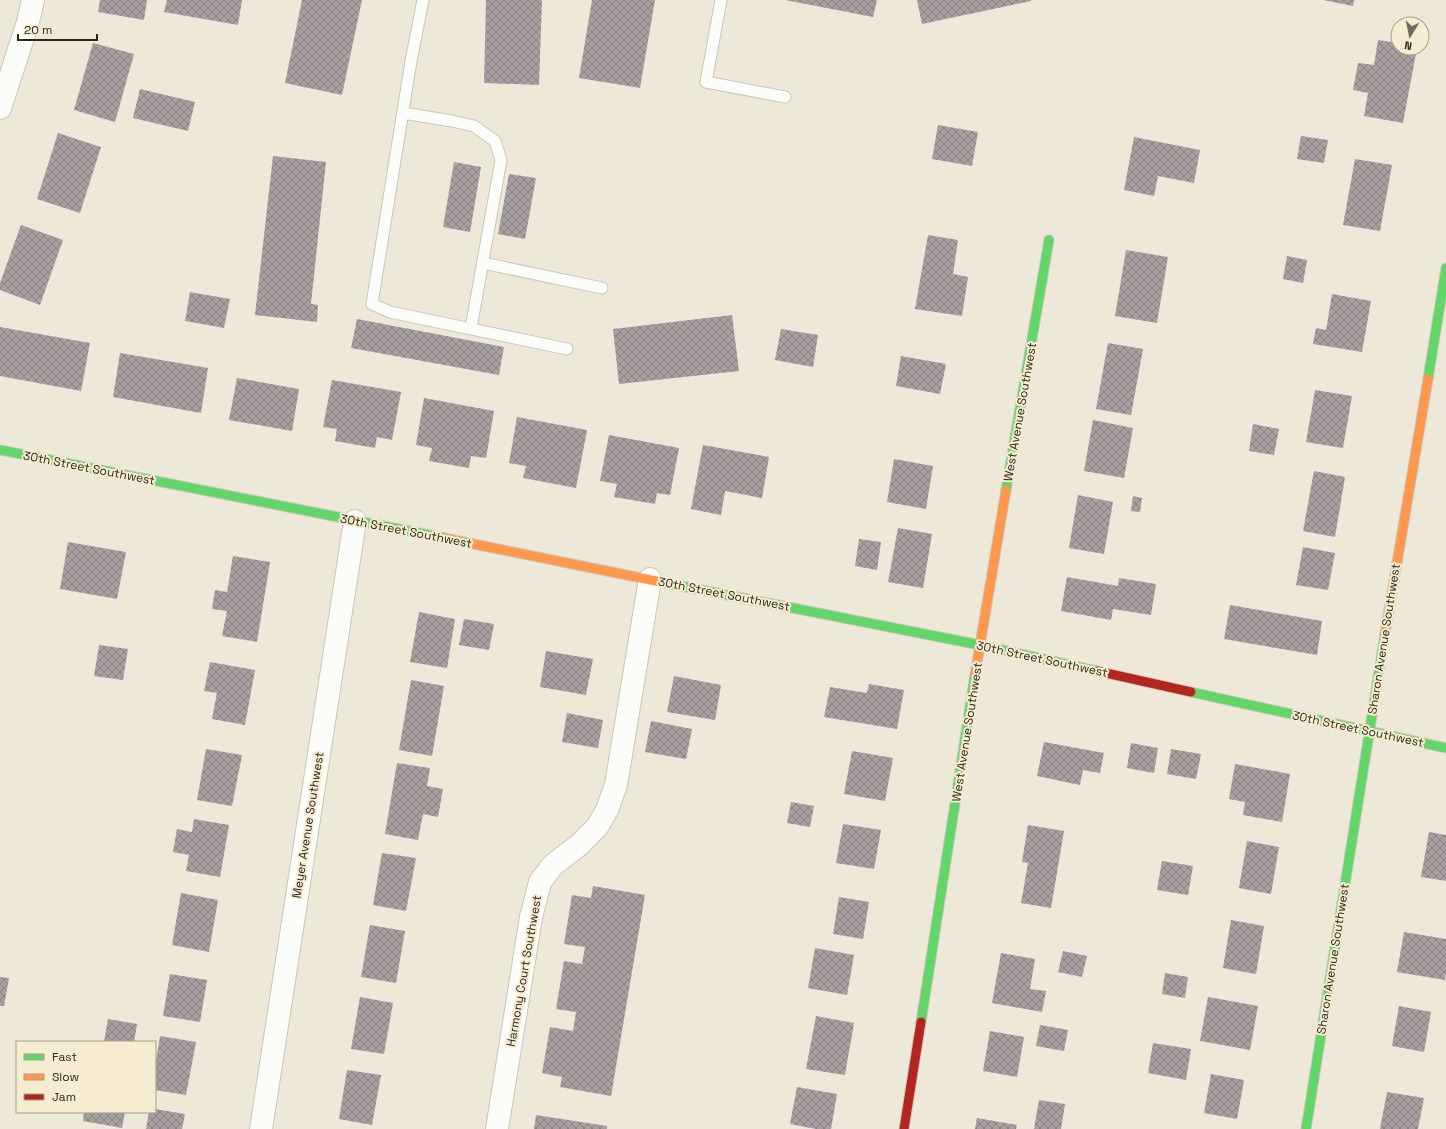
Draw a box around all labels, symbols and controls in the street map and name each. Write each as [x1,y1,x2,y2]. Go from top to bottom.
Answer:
scale bar [18,16,97,42]
north arrow [1390,16,1430,56]
text: 20 m [24,22,52,38]
text: N [1403,38,1413,53]
street label: West Avenue Southwest [1000,341,1040,483]
street label: 30th Street Southwest [22,447,156,489]
street label: 30th Street Southwest [339,510,473,552]
street label: Sharon Avenue Southwest [1364,563,1404,715]
street label: 30th Street Southwest [657,573,791,615]
street label: 30th Street Southwest [975,637,1109,681]
street label: West Avenue Southwest [948,661,986,803]
street label: 30th Street Southwest [1291,707,1425,751]
street label: Meyer Avenue Southwest [289,751,327,899]
street label: Sharon Avenue Southwest [1313,883,1353,1035]
street label: Harmony Court Southwest [503,894,545,1048]
legend [16,1041,156,1113]
text: Fast [52,1049,77,1065]
text: Slow [52,1069,79,1085]
text: Jam [52,1089,76,1105]

